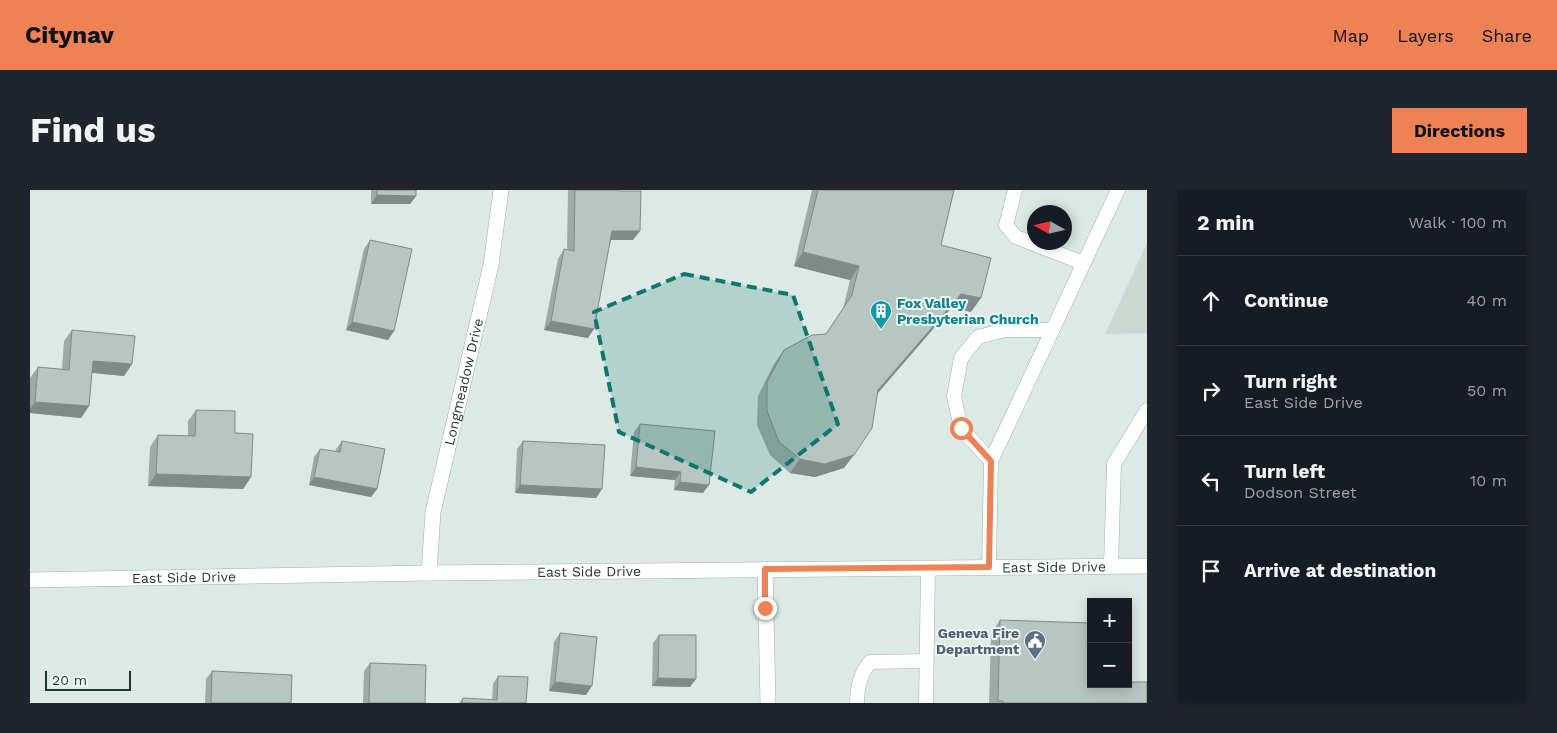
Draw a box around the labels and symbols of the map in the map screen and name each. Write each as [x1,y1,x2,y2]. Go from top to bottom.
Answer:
north arrow [1027,205,1072,250]
place label: Fox Valley Presbyterian Church [897,295,1039,327]
building icon: Fox Valley Presbyterian Church [869,299,893,330]
street label: Longmeadow Drive [441,317,486,447]
route start [950,417,973,440]
street label: East Side Drive [1002,558,1106,575]
street label: East Side Drive [537,563,641,580]
street label: East Side Drive [132,568,236,586]
route end [754,597,777,620]
place label: Geneva Fire Department [936,625,1019,657]
public building icon: Geneva Fire Department [1023,629,1047,660]
scale bar [45,668,131,691]

